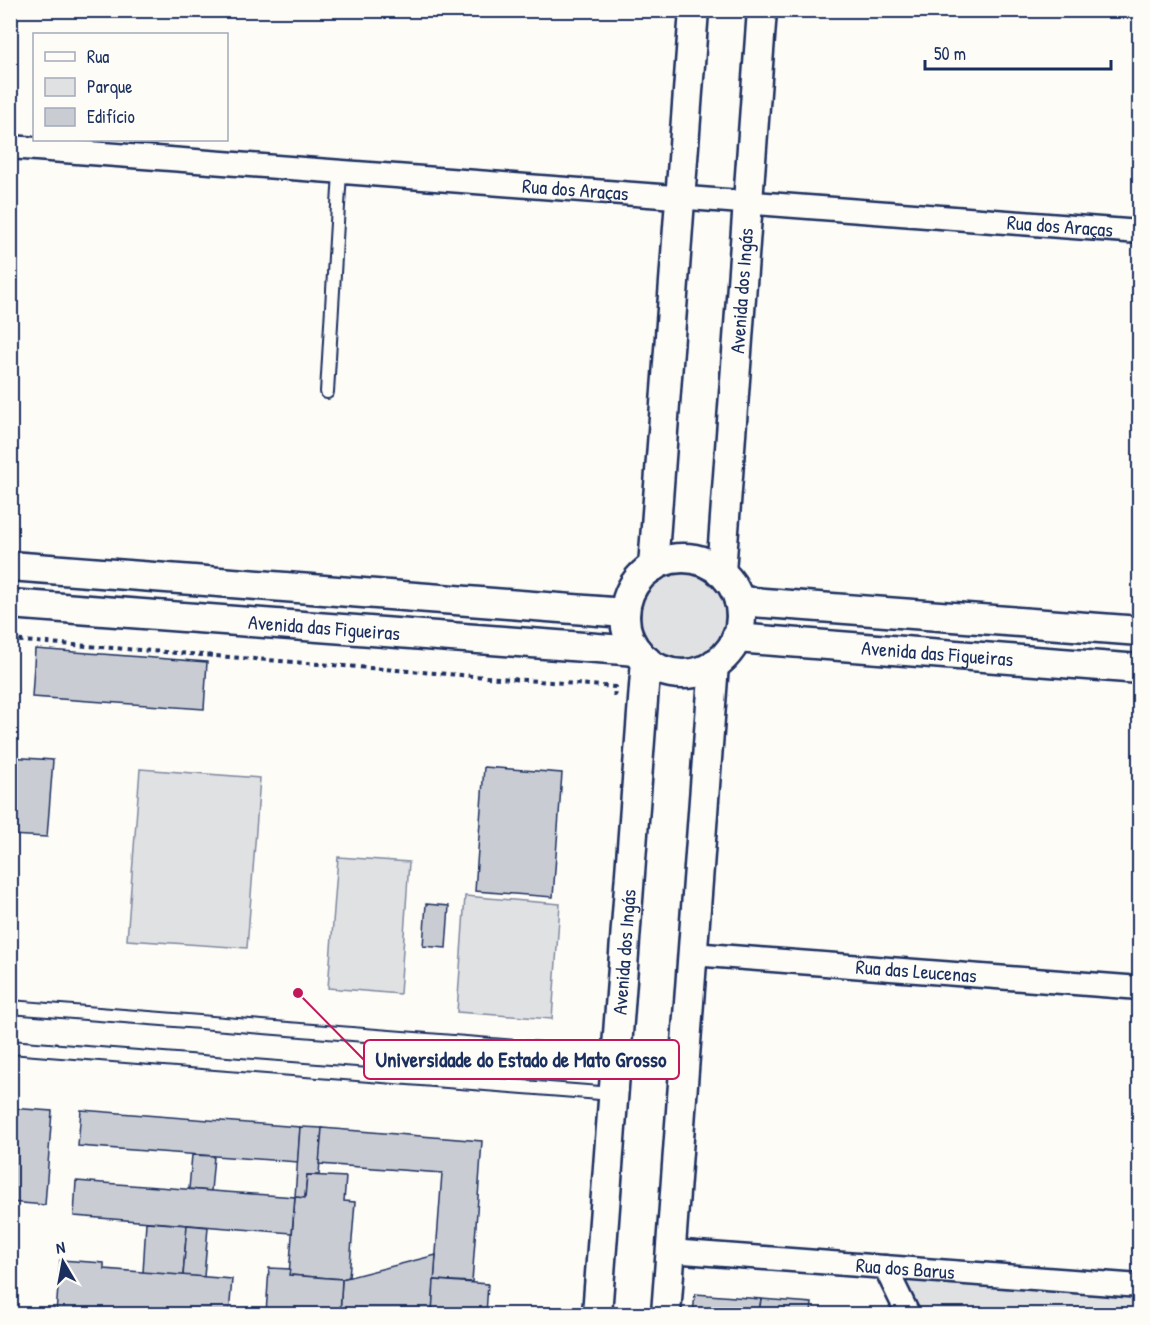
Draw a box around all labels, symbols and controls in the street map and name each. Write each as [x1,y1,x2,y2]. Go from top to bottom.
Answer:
legend [33,33,228,141]
scale bar [925,33,1111,71]
text: 50 m [934,41,966,66]
text: Rua [87,44,109,69]
text: Parque [87,74,132,99]
text: Edifício [87,104,135,129]
street label: Rua dos Araças [521,172,630,207]
street label: Rua dos Araças [1006,208,1114,243]
street label: Avenida dos Ingás [723,227,759,354]
street label: Avenida das Figueiras [247,608,401,646]
street label: Avenida das Figueiras [861,634,1015,672]
street label: Avenida dos Ingás [605,888,642,1016]
street label: Rua das Leucenas [855,952,978,989]
callout: Universidade do Estado de Mato Grosso [364,1040,679,1079]
text: Universidade do Estado de Mato Grosso [376,1045,667,1074]
north arrow [33,1232,93,1292]
text: N [54,1236,67,1259]
street label: Rua dos Barus [855,1251,956,1285]

